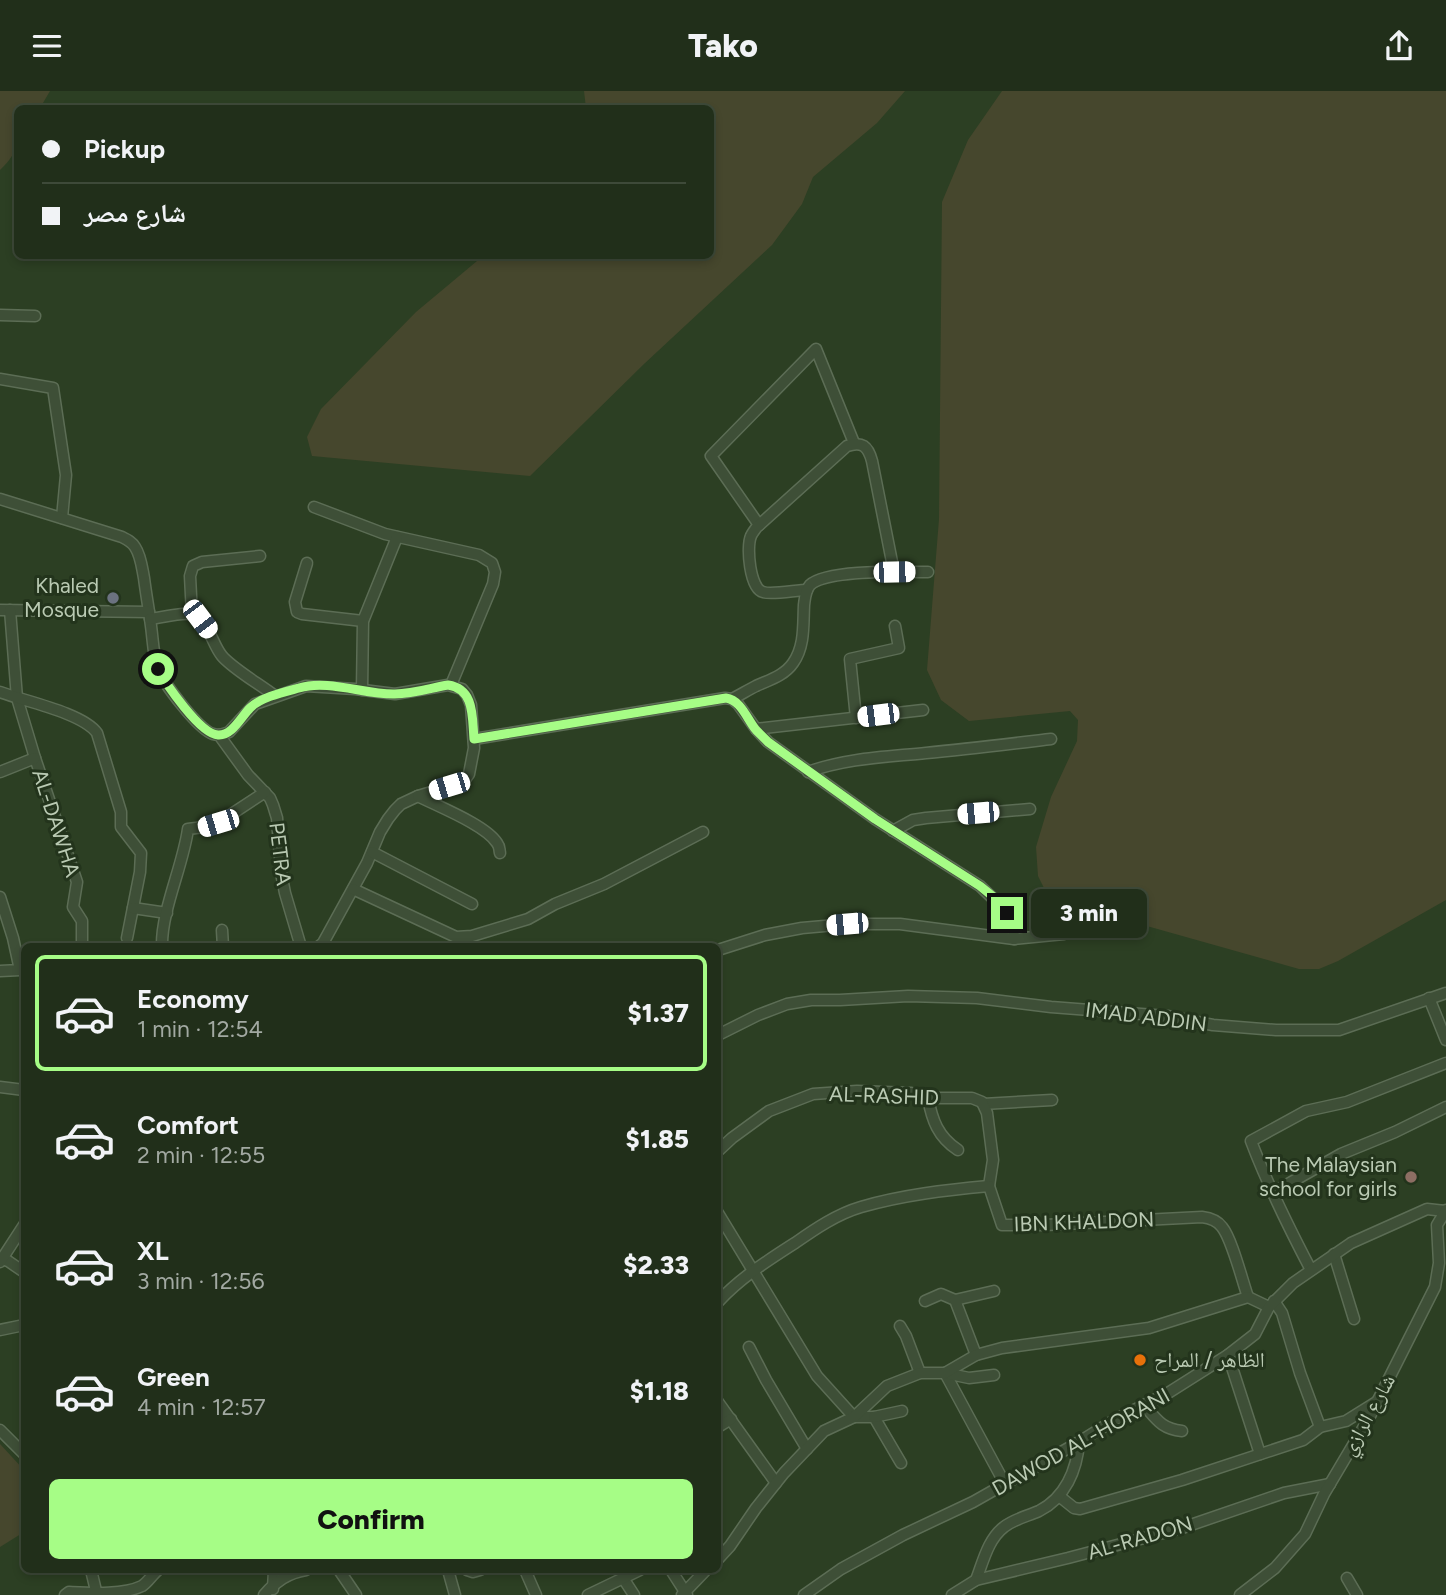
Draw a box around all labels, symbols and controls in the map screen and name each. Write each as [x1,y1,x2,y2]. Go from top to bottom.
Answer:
icon: menu [28,27,66,65]
text: Tako [688,27,758,65]
icon: share [1380,27,1418,65]
text: Pickup [84,133,165,165]
text: شارع مصر [84,197,186,229]
car [873,561,916,583]
place label: Khaled Mosque [24,573,99,622]
marker: Khaled Mosque [105,590,121,606]
car [179,596,222,642]
route start [142,653,174,685]
car [856,702,901,728]
street label: AL-DAWHA [27,766,86,880]
car [426,770,473,802]
car [957,801,1000,825]
car [195,807,242,839]
street label: PETRA [264,821,297,887]
callout: 3 min [1032,889,1147,937]
route end [991,897,1023,929]
text: 3 min [1060,899,1118,927]
car [826,912,869,936]
icon: car [53,982,116,1045]
text: Economy [137,983,249,1015]
text: $1.37 [627,997,689,1029]
street label: IMAD ADDIN [1084,997,1208,1036]
text: 1 min · 12:54 [137,1015,263,1043]
street label: AL-RASHID [829,1081,939,1110]
icon: car [53,1108,116,1171]
text: Comfort [137,1109,239,1141]
text: $1.85 [626,1123,689,1155]
text: 2 min · 12:55 [137,1141,265,1169]
place label: The Malaysian school for girls [1259,1152,1397,1201]
marker: The Malaysian school for girls [1403,1169,1419,1185]
street label: IBN KHALDON [1013,1207,1155,1236]
icon: car [53,1234,116,1297]
text: XL [137,1235,169,1267]
text: $2.33 [623,1249,689,1281]
text: 3 min · 12:56 [137,1267,265,1295]
place label: الظاهر / المراح [1154,1347,1265,1373]
marker: الظاهر / المراح [1132,1352,1148,1368]
icon: car [53,1360,116,1423]
text: Green [137,1361,210,1393]
street label: شارع الرازي [1335,1370,1404,1462]
text: $1.18 [630,1375,689,1407]
street label: DAWOD AL-HORANI [988,1382,1174,1501]
text: 4 min · 12:57 [137,1393,266,1421]
button: Confirm [49,1479,693,1559]
street label: AL-RADON [1084,1511,1195,1564]

